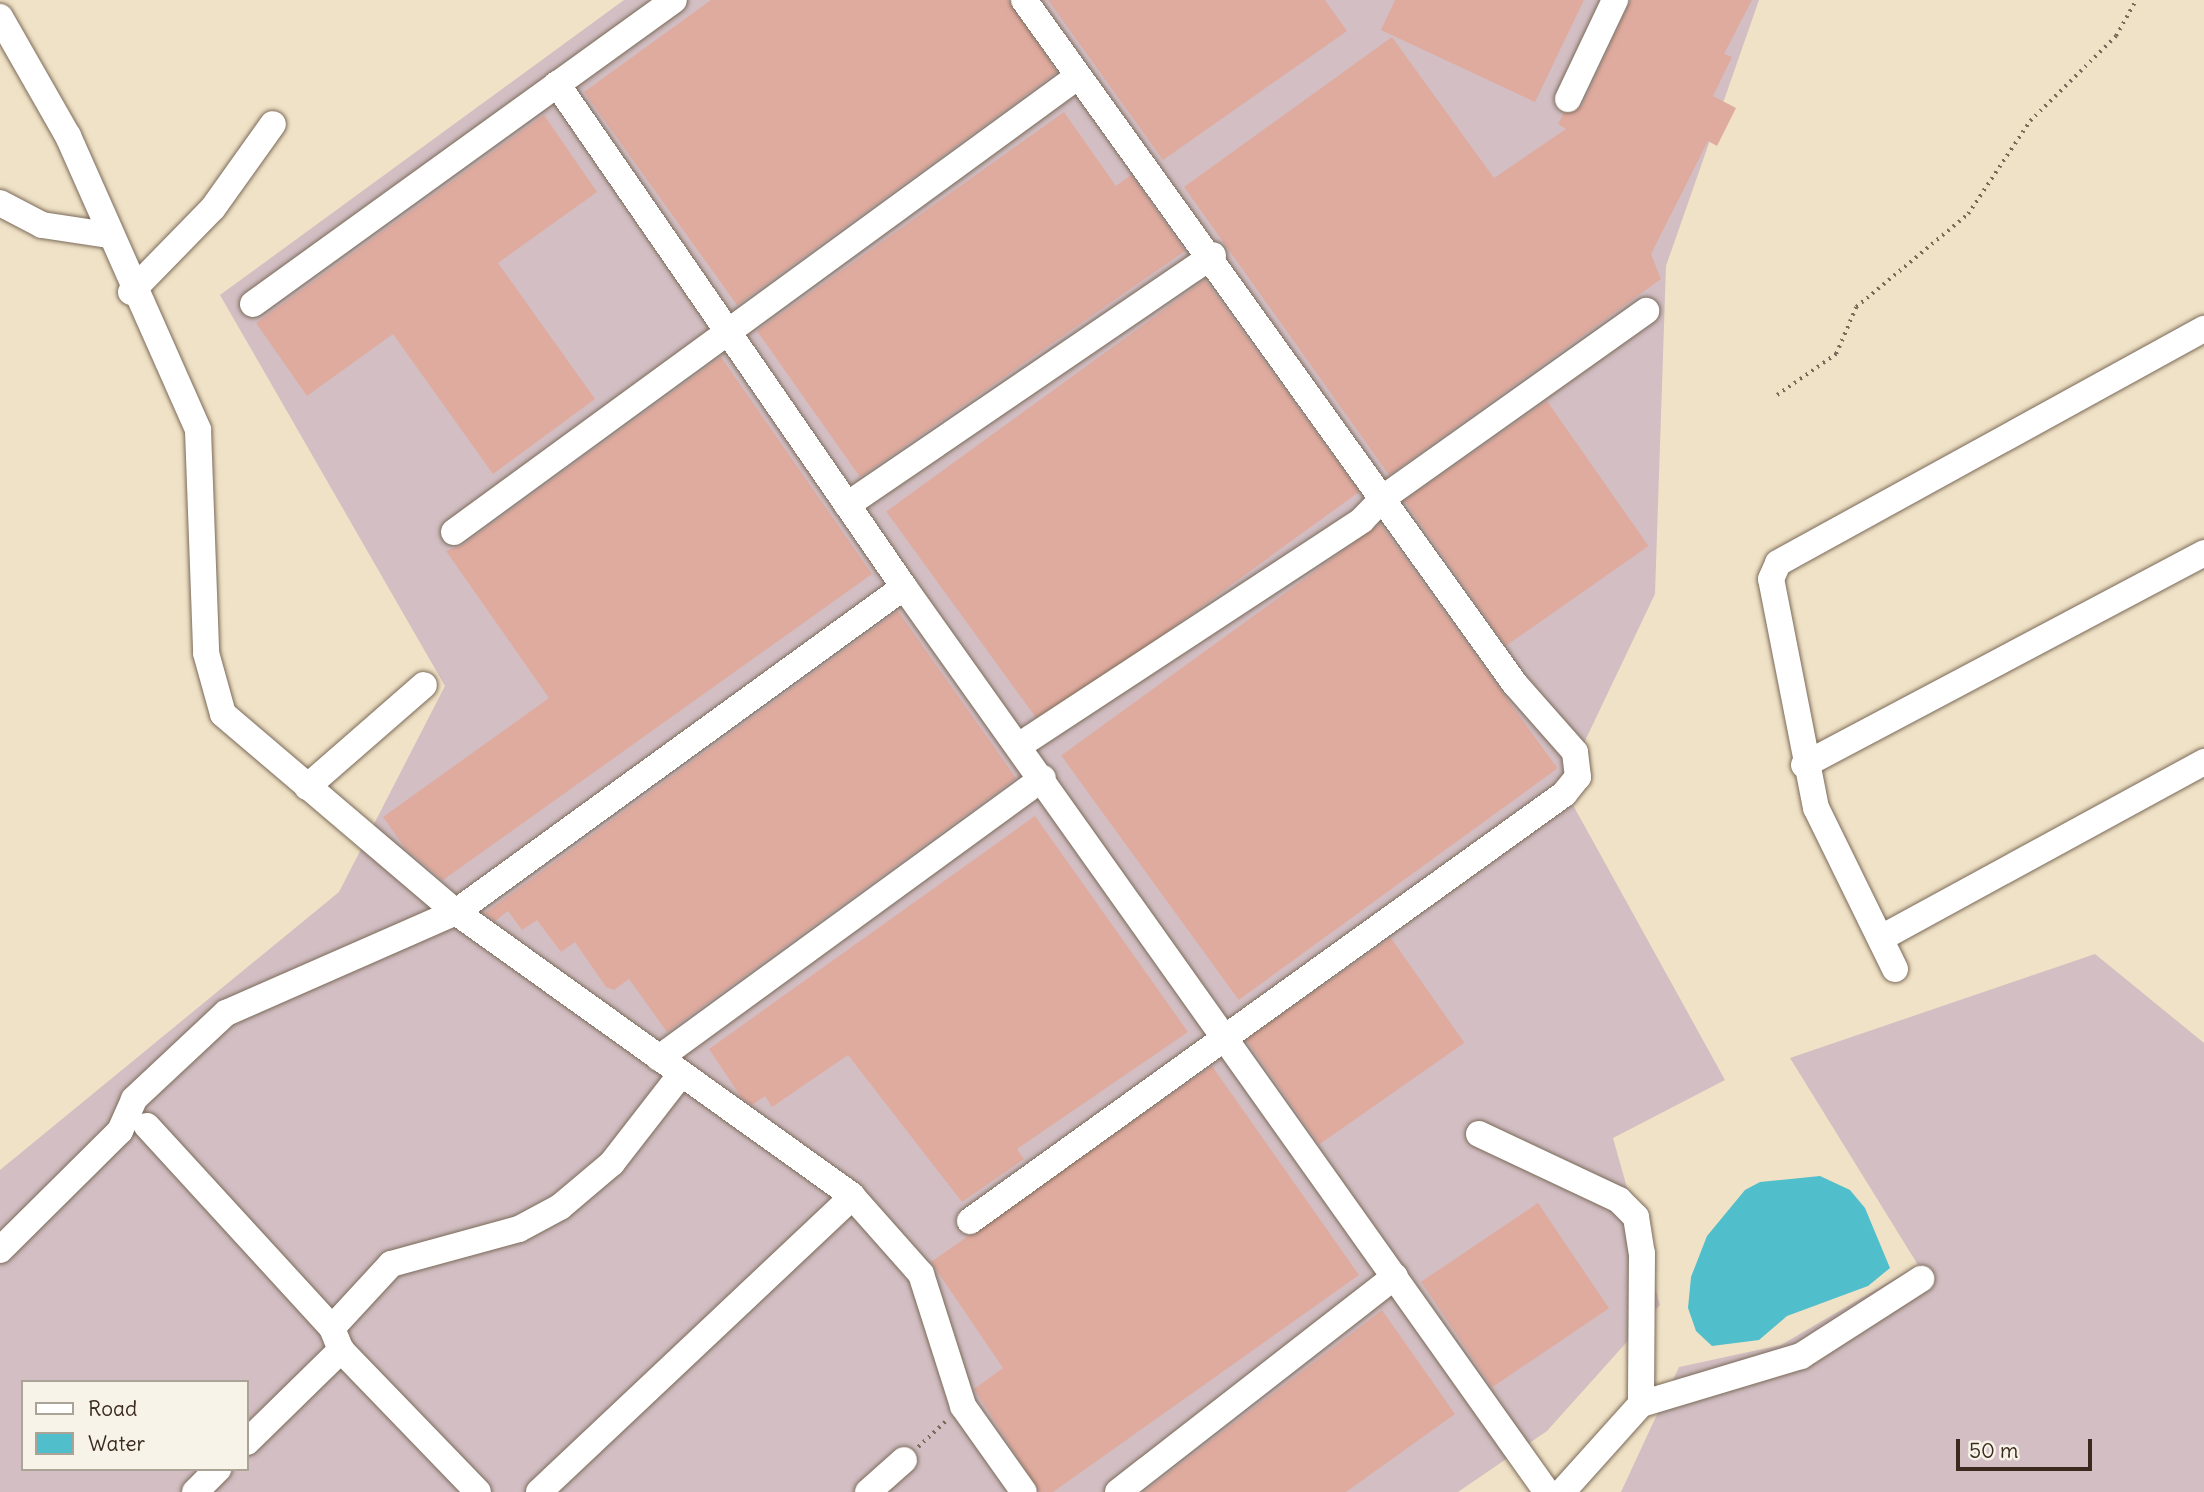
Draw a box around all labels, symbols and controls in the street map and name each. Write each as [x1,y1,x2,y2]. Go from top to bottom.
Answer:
legend [21,1380,248,1471]
text: Road [88,1395,137,1422]
scale bar [1959,1426,2096,1470]
text: Water [88,1430,145,1457]
text: 50 m [1969,1437,2018,1464]

